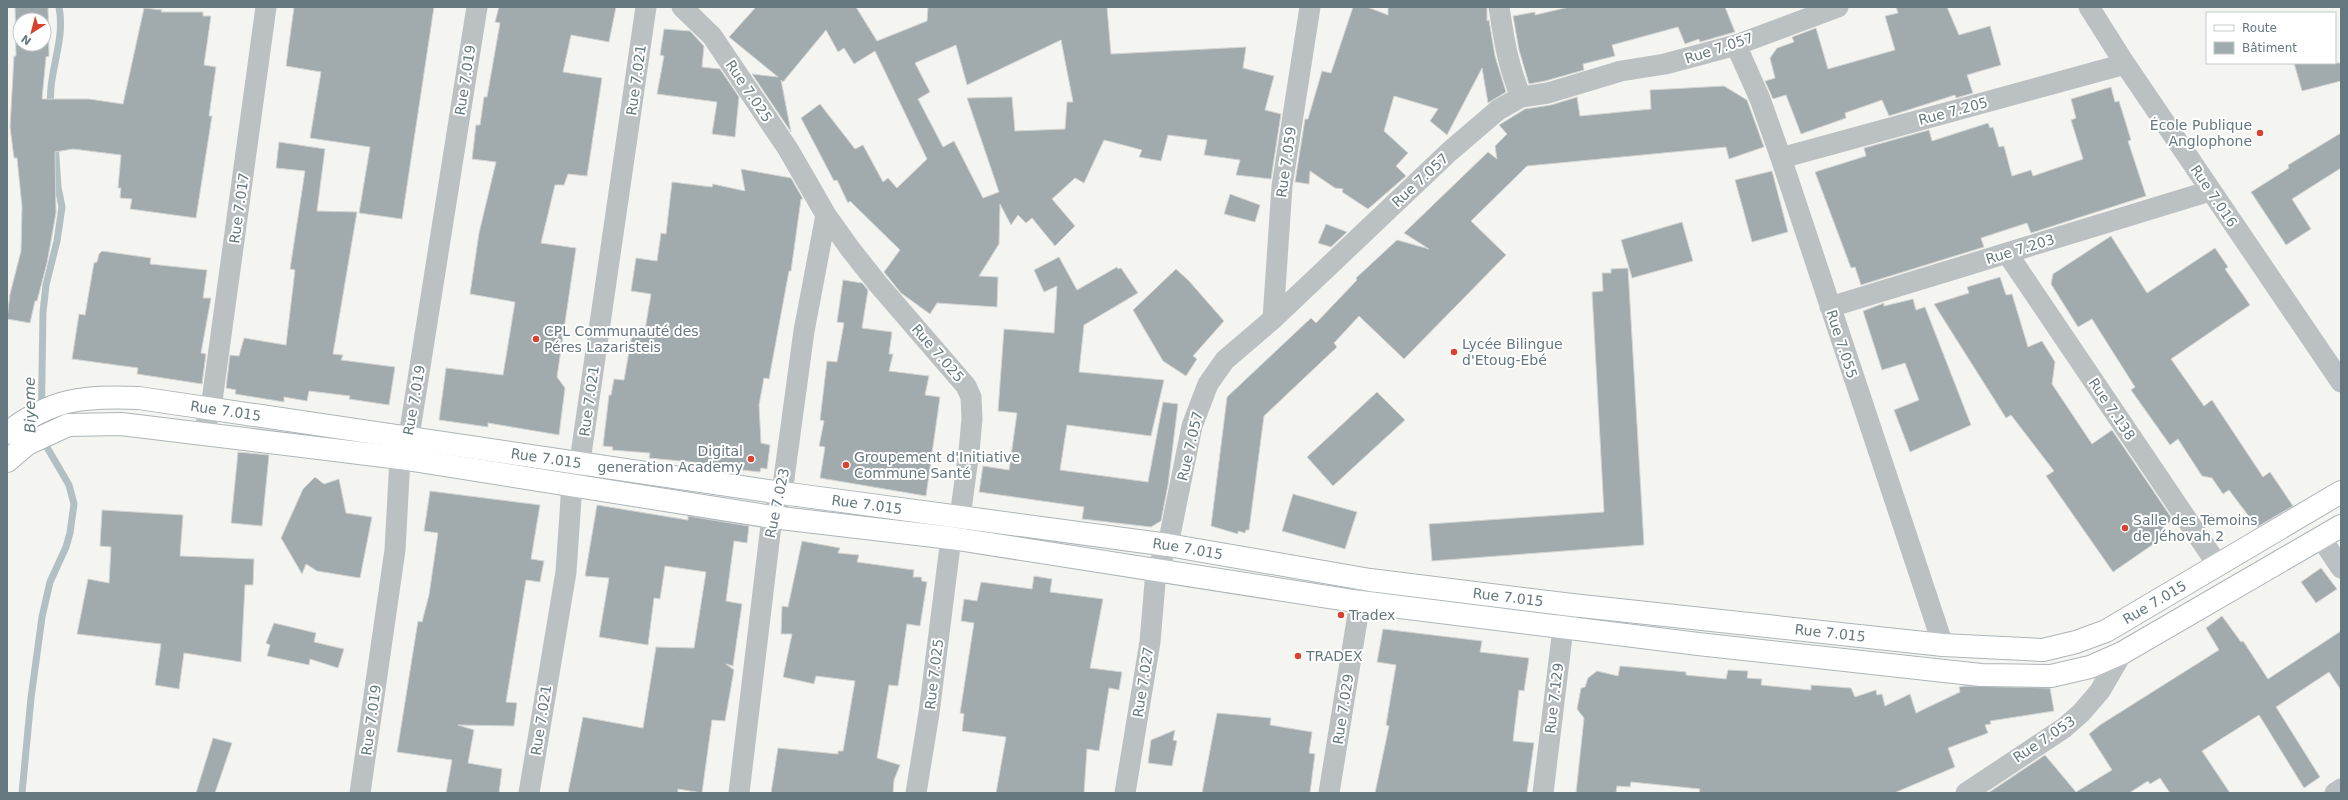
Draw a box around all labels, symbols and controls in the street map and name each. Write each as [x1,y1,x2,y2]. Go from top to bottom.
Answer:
north arrow [12,12,52,52]
legend [2206,12,2336,64]
text: Route [2242,21,2277,35]
street label: Rue 7.057 [1683,29,1755,67]
text: N [19,32,34,48]
text: Bâtiment [2242,41,2297,55]
street label: Rue 7.019 [452,44,478,116]
street label: Rue 7.021 [623,44,649,116]
street label: Rue 7.025 [722,57,776,125]
street label: Rue 7.205 [1917,94,1989,128]
place label: École Publique Anglophone [2150,117,2252,149]
street label: Rue 7.059 [1273,126,1299,198]
marker: École Publique Anglophone [2255,128,2265,138]
street label: Rue 7.057 [1389,150,1451,210]
street label: Rue 7.016 [2187,162,2241,230]
street label: Rue 7.017 [226,172,252,244]
street label: Rue 7.203 [1984,231,2056,267]
street label: Rue 7.055 [1823,308,1861,380]
street label: Rue 7.025 [909,321,967,385]
place label: CPL Communauté des Péres Lazaristeis [544,323,699,355]
marker: CPL Communauté des Péres Lazaristeis [531,334,541,344]
place label: Lycée Bilingue d'Etoug-Ebé [1462,336,1563,368]
marker: Lycée Bilingue d'Etoug-Ebé [1449,347,1459,357]
street label: Rue 7.019 [400,364,428,436]
street label: Rue 7.021 [576,365,602,437]
street label: Rue 7.138 [2085,375,2139,443]
water label: Biyeme [21,377,39,433]
street label: Rue 7.015 [189,398,262,424]
street label: Rue 7.057 [1174,410,1206,482]
place label: Digital generation Academy [597,443,743,475]
street label: Rue 7.015 [510,445,583,471]
place label: Groupement d'Initiative Commune Santé [854,449,1020,481]
marker: Digital generation Academy [746,454,756,464]
marker: Groupement d'Initiative Commune Santé [841,460,851,470]
street label: Rue 7.023 [762,467,792,539]
street label: Rue 7.015 [831,492,903,517]
place label: Salle des Temoins de Jéhovah 2 [2133,512,2258,544]
marker: Salle des Temoins de Jéhovah 2 [2120,523,2130,533]
street label: Rue 7.015 [1152,535,1224,562]
street label: Rue 7.015 [2120,577,2189,627]
street label: Rue 7.015 [1472,585,1544,609]
place label: Tradex [1348,607,1395,623]
marker: Tradex [1336,610,1346,620]
street label: Rue 7.015 [1794,621,1866,645]
street label: Rue 7.025 [922,638,946,710]
street label: Rue 7.027 [1130,646,1156,718]
place label: TRADEX [1305,648,1363,664]
marker: TRADEX [1293,651,1303,661]
street label: Rue 7.129 [1542,662,1566,734]
street label: Rue 7.029 [1330,673,1356,745]
street label: Rue 7.019 [358,684,384,756]
street label: Rue 7.021 [528,684,554,756]
street label: Rue 7.053 [2010,712,2078,766]

